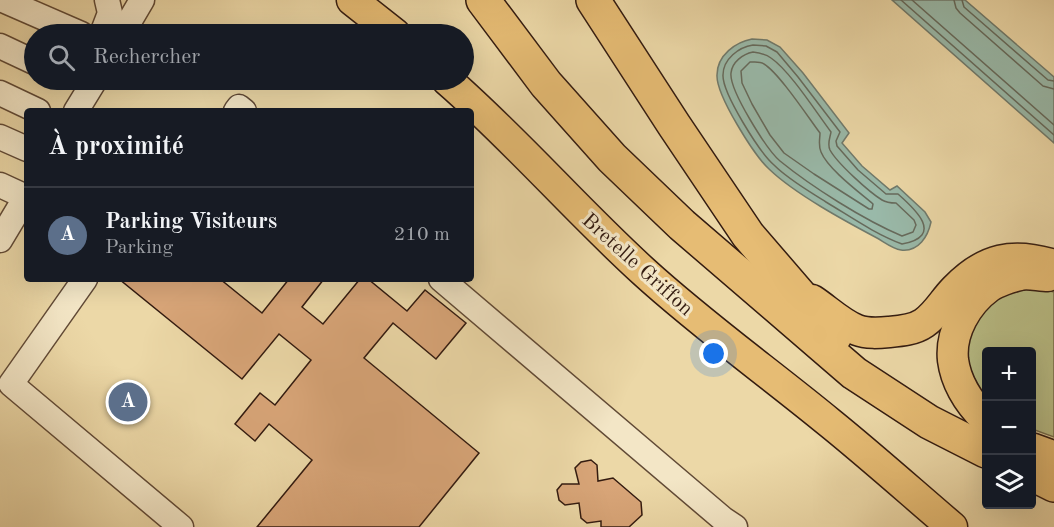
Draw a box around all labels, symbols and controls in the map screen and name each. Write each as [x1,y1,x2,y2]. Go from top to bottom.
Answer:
search box [24,24,474,90]
icon: search [45,41,78,74]
text: Rechercher [93,46,200,68]
text: À proximité [48,134,184,160]
street label: Bretelle Griffon [577,210,697,320]
text: Parking Visiteurs [105,211,277,233]
text: A [60,225,75,245]
text: 210 m [394,225,450,245]
text: Parking [105,238,173,258]
your location [699,339,728,368]
map controls [982,347,1036,509]
button: + [982,347,1036,401]
pin: A [108,380,148,424]
button: − [982,401,1036,455]
button: layers [982,455,1036,509]

